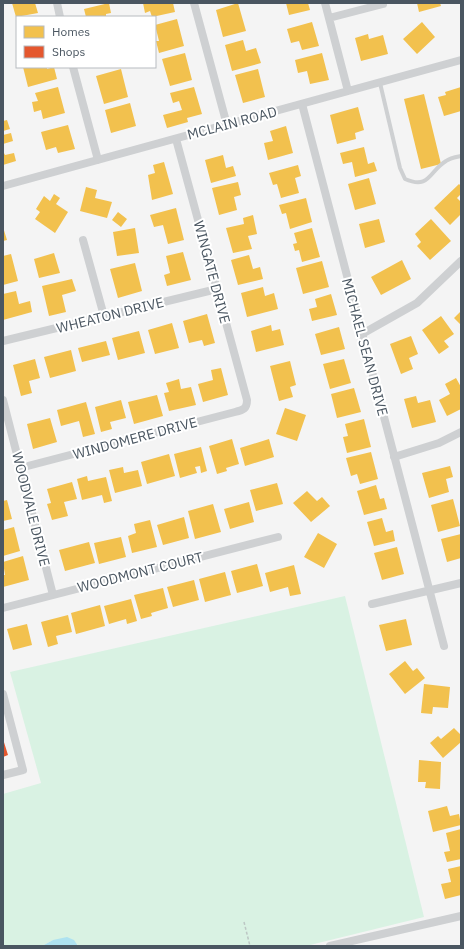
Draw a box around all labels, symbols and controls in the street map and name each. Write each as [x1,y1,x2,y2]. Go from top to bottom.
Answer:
legend [16,16,156,68]
text: Homes [52,24,90,39]
text: Shops [52,44,85,59]
street label: MCLAIN ROAD [185,102,279,144]
street label: WINGATE DRIVE [190,219,234,325]
street label: MICHAEL SEAN DRIVE [338,276,392,418]
street label: WHEATON DRIVE [54,293,166,337]
street label: WINDOMERE DRIVE [71,413,199,463]
street label: WOODVALE DRIVE [8,450,54,568]
street label: WOODMONT COURT [75,548,205,596]

